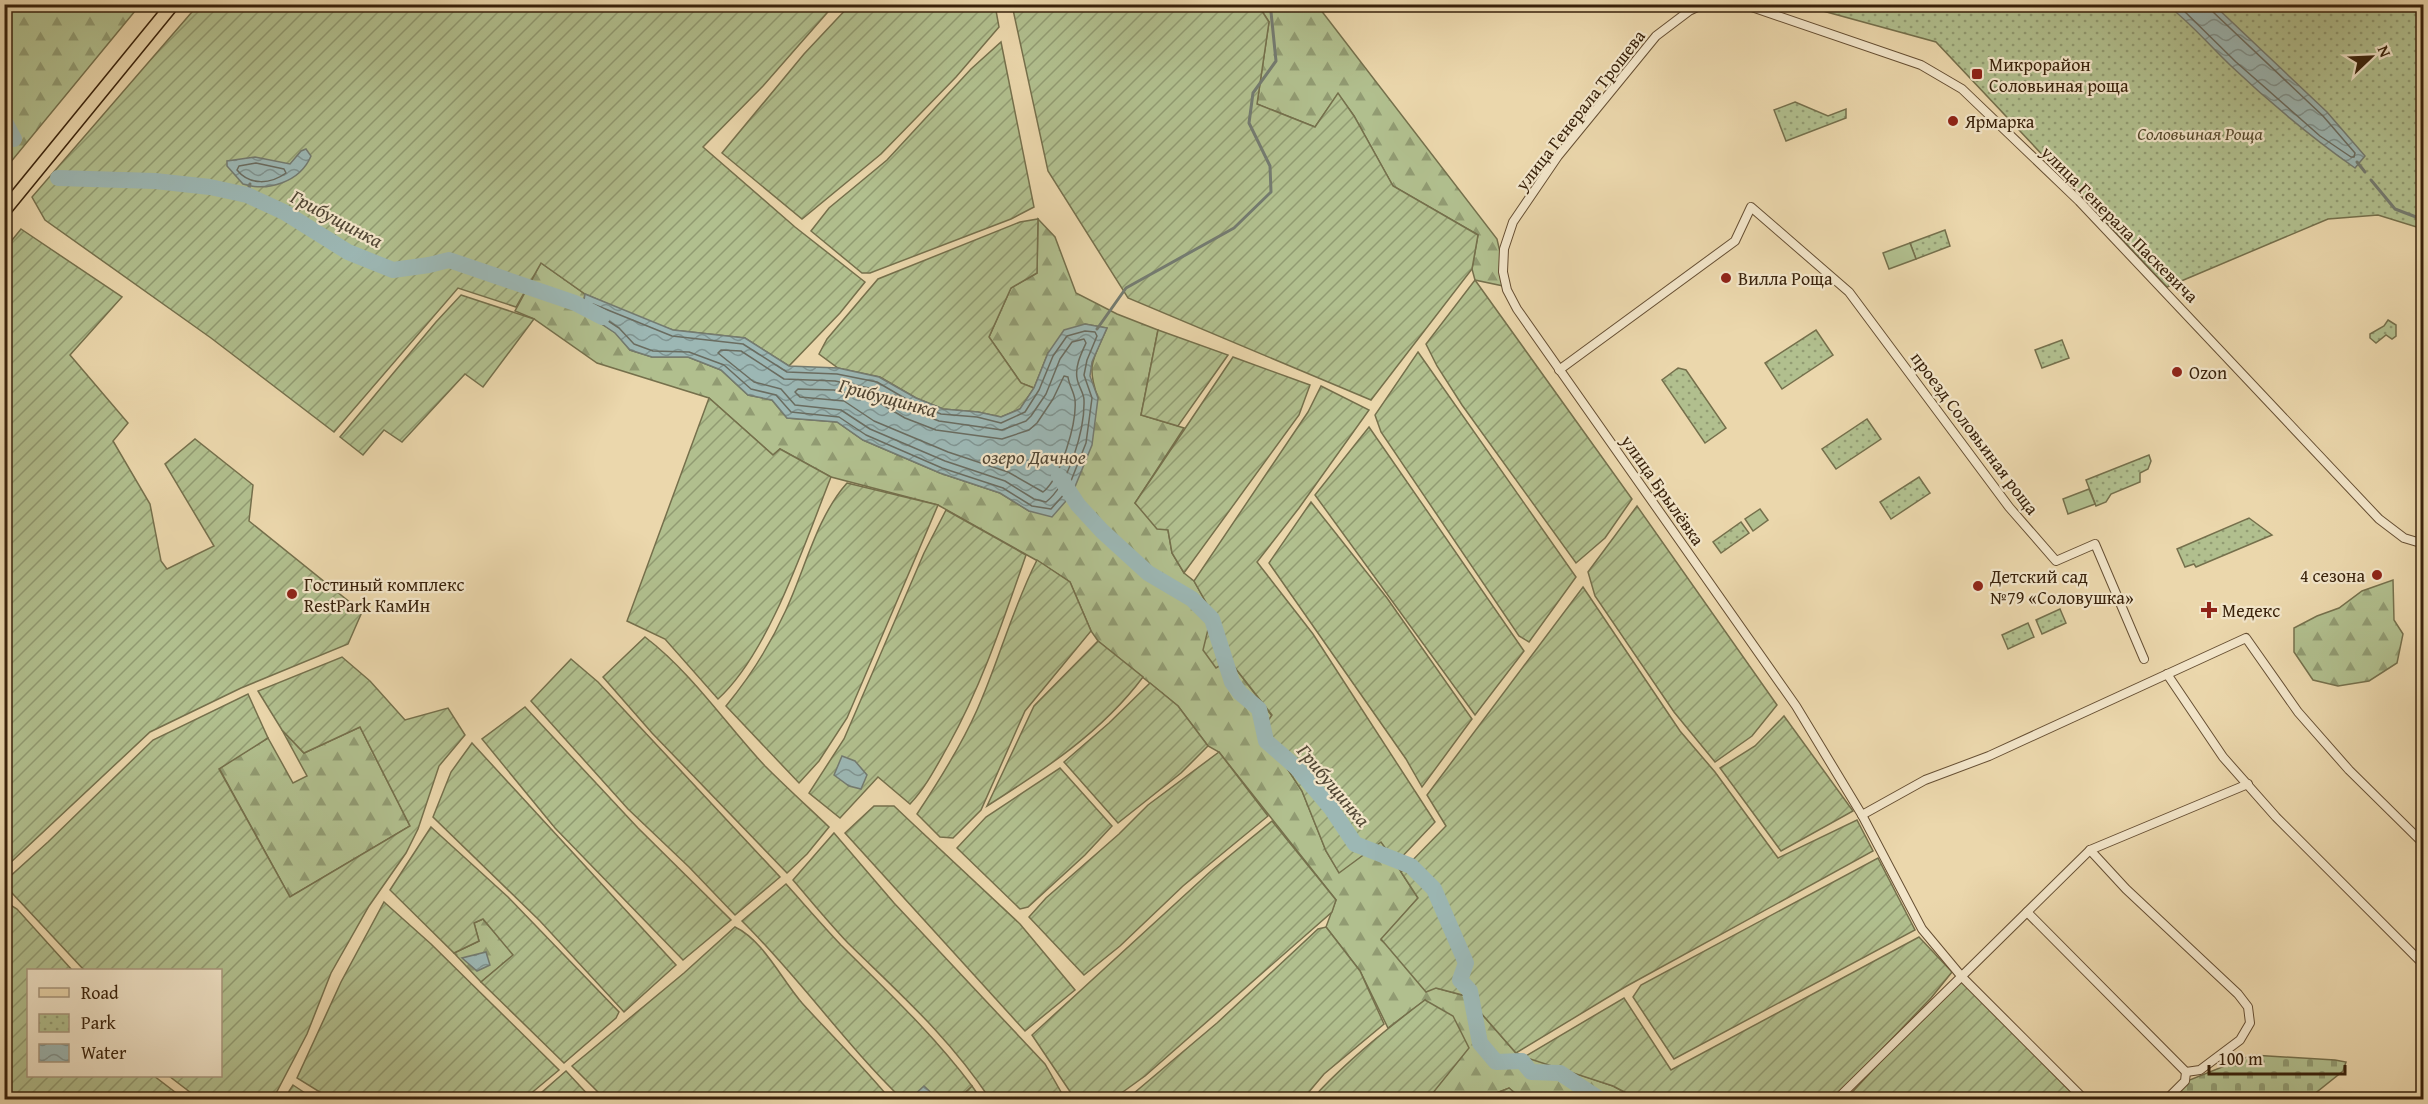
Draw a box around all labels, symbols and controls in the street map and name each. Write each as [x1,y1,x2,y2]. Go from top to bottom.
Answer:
street label: улица Генерала Трошева [1508,23,1652,197]
north arrow [2341,27,2401,87]
text: N [2372,42,2398,61]
place label: Микрорайон Соловьиная роща [1989,51,2129,99]
marker: Микрорайон Соловьиная роща [1970,67,1984,81]
place label: Ярмарка [1964,108,2035,135]
marker: Ярмарка [1946,114,1960,128]
park label: Соловьиная Роща [2137,120,2264,147]
street label: улица Генерала Паскевича [2034,138,2205,309]
water label: Грибущинка [285,181,389,255]
place label: Вилла Роща [1738,265,1833,292]
marker: Вилла Роща [1719,271,1733,285]
street label: проезд Соловьиная роща [1904,346,2046,521]
place label: Ozon [2189,359,2227,386]
marker: Ozon [2170,365,2184,379]
water label: Грибущинка [835,370,941,424]
street label: улица Брылёвка [1614,428,1712,551]
water label: озеро Дачное [982,442,1086,471]
place label: 4 сезона [2300,562,2365,589]
place label: Детский сад №79 «Соловушка» [1989,563,2134,611]
marker: 4 сезона [2370,568,2384,582]
place label: Гостиный комплекс RestPark КамИн [304,571,464,619]
marker: Детский сад №79 «Соловушка» [1971,579,1985,593]
marker: Гостиный комплекс RestPark КамИн [285,587,299,601]
place label: Медекс [2222,597,2280,624]
marker: Медекс [2200,601,2218,619]
water label: Грибущинка [1290,736,1378,833]
legend [27,969,222,1077]
text: Road [81,979,119,1006]
text: Park [81,1009,117,1036]
scale bar [2209,1038,2346,1076]
text: Water [81,1039,127,1066]
text: 100 m [2218,1045,2263,1072]

